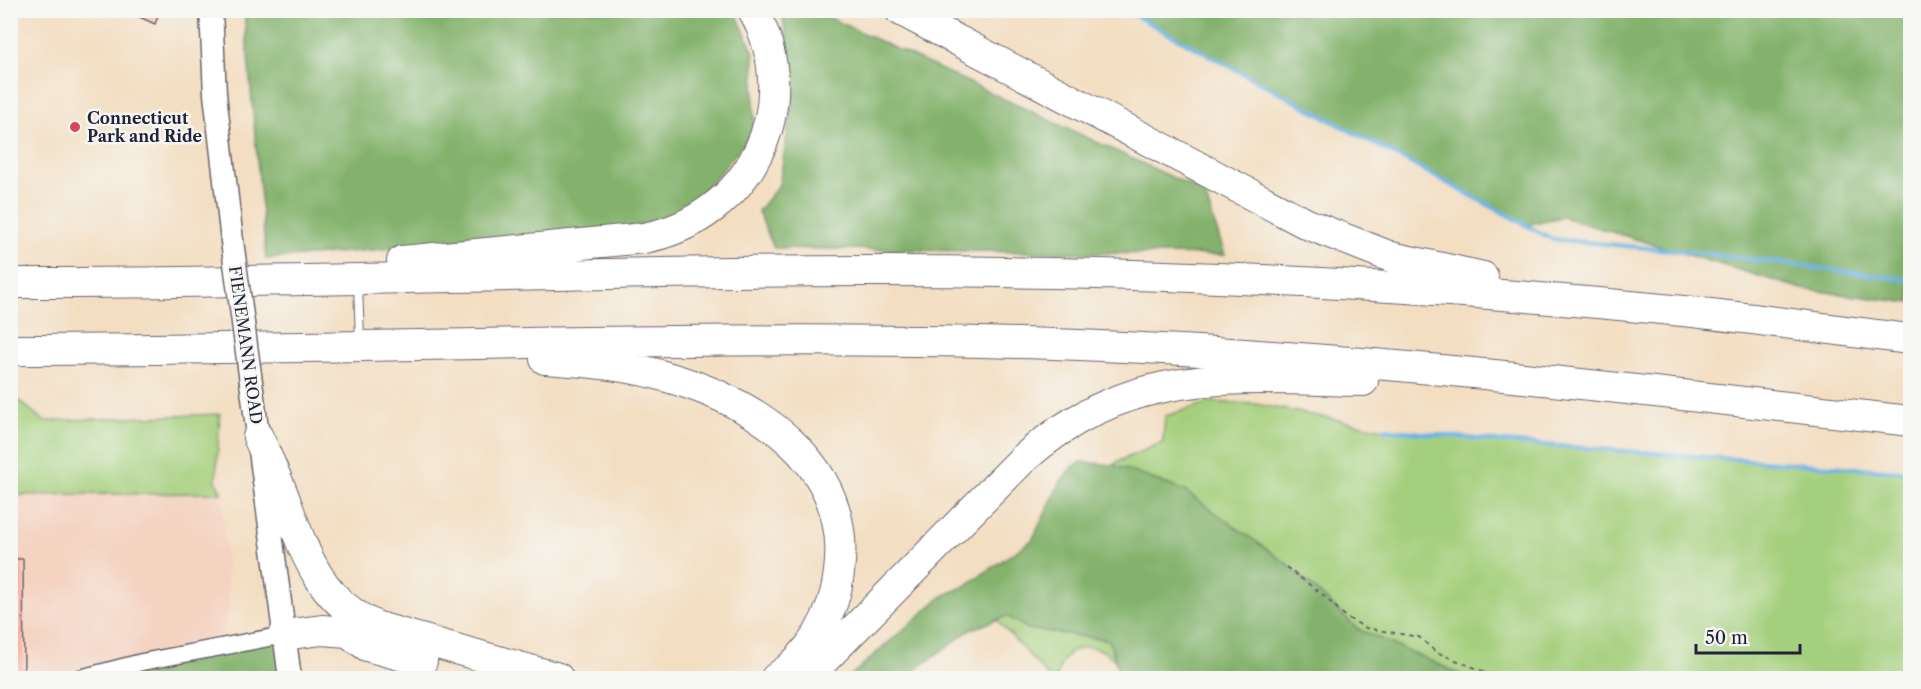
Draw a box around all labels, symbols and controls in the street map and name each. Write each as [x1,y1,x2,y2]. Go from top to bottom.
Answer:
place label: Connecticut Park and Ride [87,108,203,146]
marker: Connecticut Park and Ride [68,120,82,134]
street label: FIENEMANN ROAD [225,265,267,425]
scale bar [1696,617,1800,655]
text: 50 m [1705,627,1748,649]

